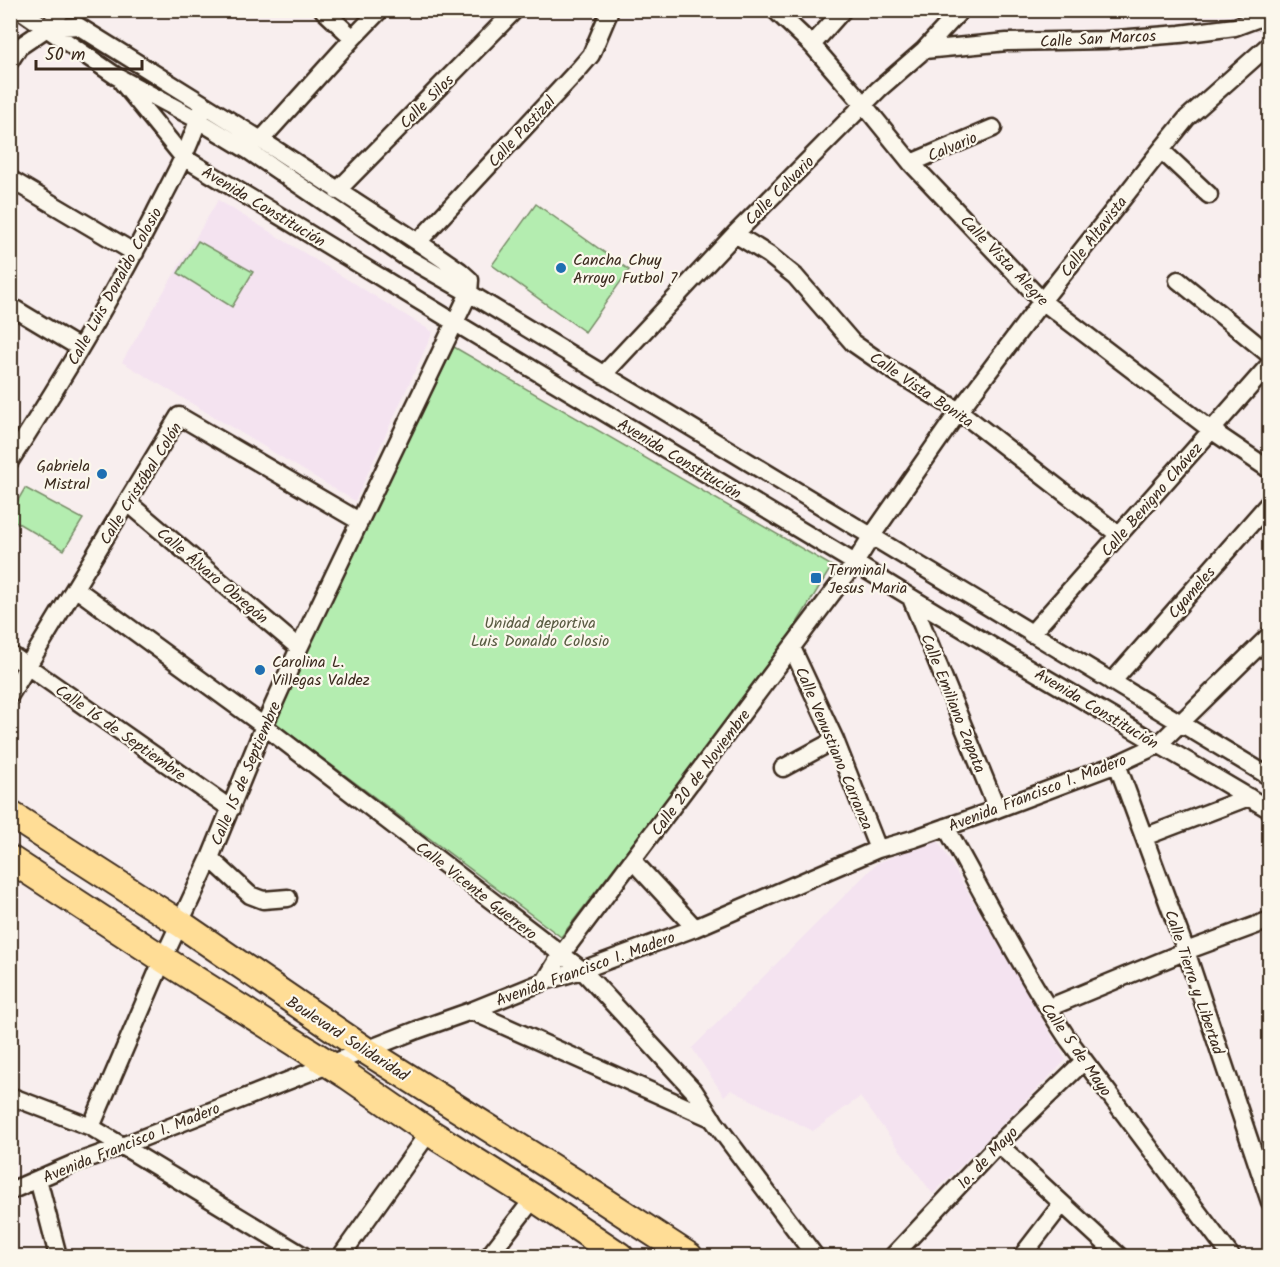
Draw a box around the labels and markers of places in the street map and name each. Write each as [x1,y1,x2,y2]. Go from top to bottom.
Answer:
place label: Cancha Chuy Arroyo Futbol 7 [573,248,678,291]
marker: Cancha Chuy Arroyo Futbol 7 [554,261,568,275]
place label: Gabriela Mistral [37,454,90,497]
marker: Gabriela Mistral [95,467,109,481]
place label: Terminal Jesus Maria [828,558,907,601]
marker: Terminal Jesus Maria [809,571,823,585]
place label: Carolina L. Villegas Valdez [272,650,370,693]
marker: Carolina L. Villegas Valdez [253,663,267,677]

